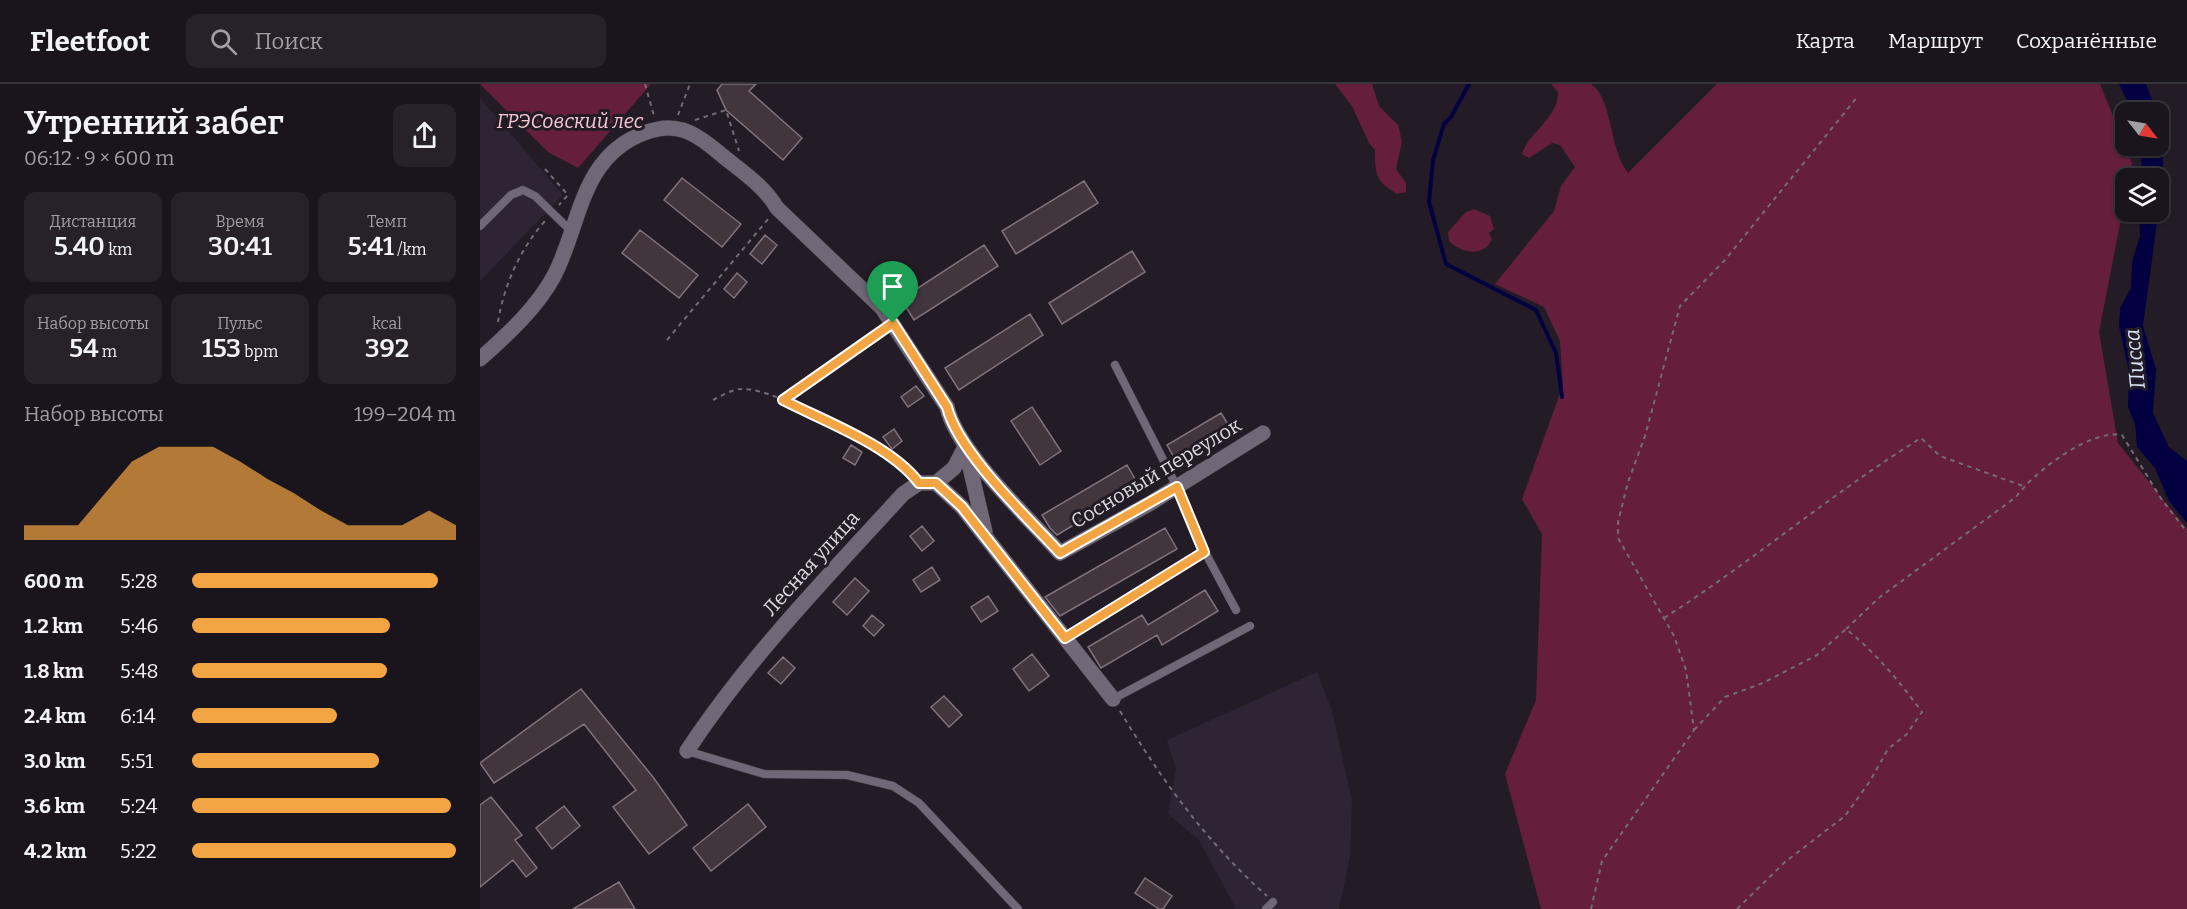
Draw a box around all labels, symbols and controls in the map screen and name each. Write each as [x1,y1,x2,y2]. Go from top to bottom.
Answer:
search box [186,14,606,68]
text: Fleetfoot [30,25,150,58]
icon: search [207,25,240,58]
text: Поиск [255,28,323,55]
text: Карта [1796,28,1855,54]
text: Маршрут [1888,28,1983,54]
text: Сохранённые [2016,28,2157,54]
north arrow [2115,102,2169,156]
map controls [2115,102,2169,222]
text: Утренний забег [24,103,284,143]
button: share [393,104,456,167]
park label: ГРЭСовский лес [497,109,644,133]
text: 06:12 · 9 × 600 m [24,146,174,170]
button: layers [2115,168,2169,222]
text: Дистанция [50,212,136,231]
text: Время [215,212,265,231]
text: Темп [367,212,407,231]
text: 5.40 [54,231,105,262]
text: 30:41 [208,231,272,262]
text: 5:41 [347,231,394,262]
text: km [105,240,132,259]
text: /km [394,240,427,259]
pin [867,261,918,323]
icon: arrive [876,270,909,303]
text: Набор высоты [37,314,149,333]
text: Пульс [217,314,263,333]
text: kcal [372,314,402,333]
water label: Писса [2119,328,2151,390]
text: 54 [69,333,99,364]
text: 153 [202,333,241,364]
text: 392 [365,333,409,364]
text: m [99,342,117,361]
text: bpm [241,342,278,361]
text: Набор высоты [24,402,164,426]
text: 199–204 m [354,402,456,426]
street label: Сосновый переулок [1067,413,1246,533]
street label: Лесная улица [758,506,864,620]
text: 600 m [24,569,84,593]
text: 5:28 [120,569,158,593]
text: 1.2 km [24,614,83,638]
text: 5:46 [120,614,158,638]
text: 1.8 km [24,659,84,683]
text: 5:48 [120,659,159,683]
text: 2.4 km [24,704,86,728]
text: 6:14 [120,704,156,728]
text: 3.0 km [24,749,86,773]
text: 5:51 [120,749,153,773]
text: 3.6 km [24,794,85,818]
text: 5:24 [120,794,157,818]
text: 4.2 km [24,839,86,863]
text: 5:22 [120,839,157,863]

